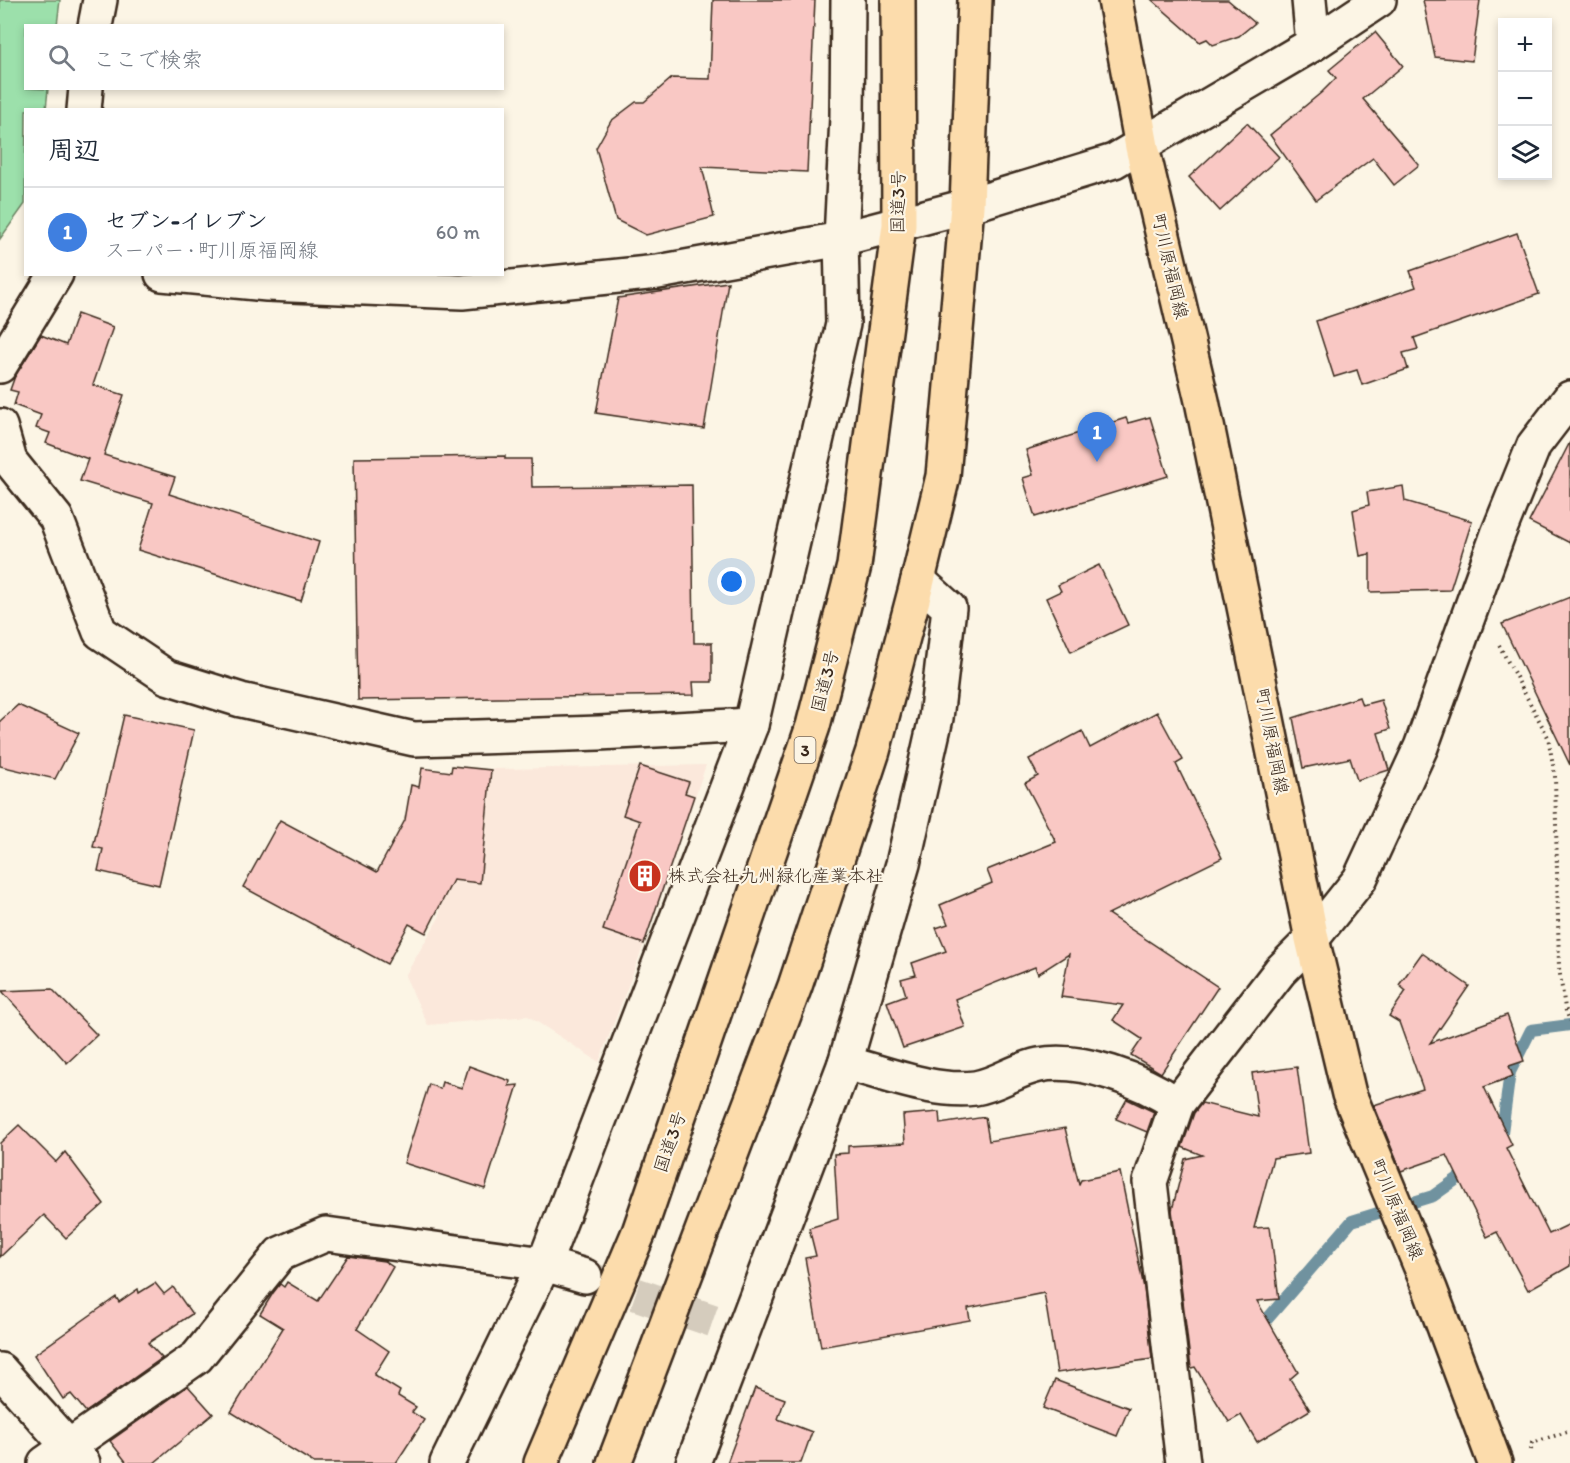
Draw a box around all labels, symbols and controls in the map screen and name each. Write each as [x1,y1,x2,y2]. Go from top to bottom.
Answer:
map controls [1498,18,1552,180]
button: + [1498,18,1552,72]
search box [24,24,504,90]
icon: search [45,41,78,74]
text: ここで検索 [93,46,203,73]
button: − [1498,72,1552,126]
button: layers [1498,126,1552,180]
text: 周辺 [48,134,100,166]
street label: 国道3号 [886,170,910,234]
text: セブン-イレブン [105,207,268,234]
street label: 町川原福岡線 [1147,211,1193,321]
text: 1 [63,220,72,244]
text: 60 m [436,220,480,244]
text: スーパー · 町川原福岡線 [105,238,318,262]
pin: 1 [1078,412,1116,462]
your location [717,567,746,596]
street label: 国道3号 [807,647,843,715]
street label: 町川原福岡線 [1251,686,1293,796]
road number: 3 [794,737,816,763]
building icon: 株式会社九州緑化産業本社 [627,858,663,894]
place label: 株式会社九州緑化産業本社 [668,865,884,887]
street label: 国道3号 [649,1108,691,1176]
street label: 町川原福岡線 [1366,1155,1428,1263]

